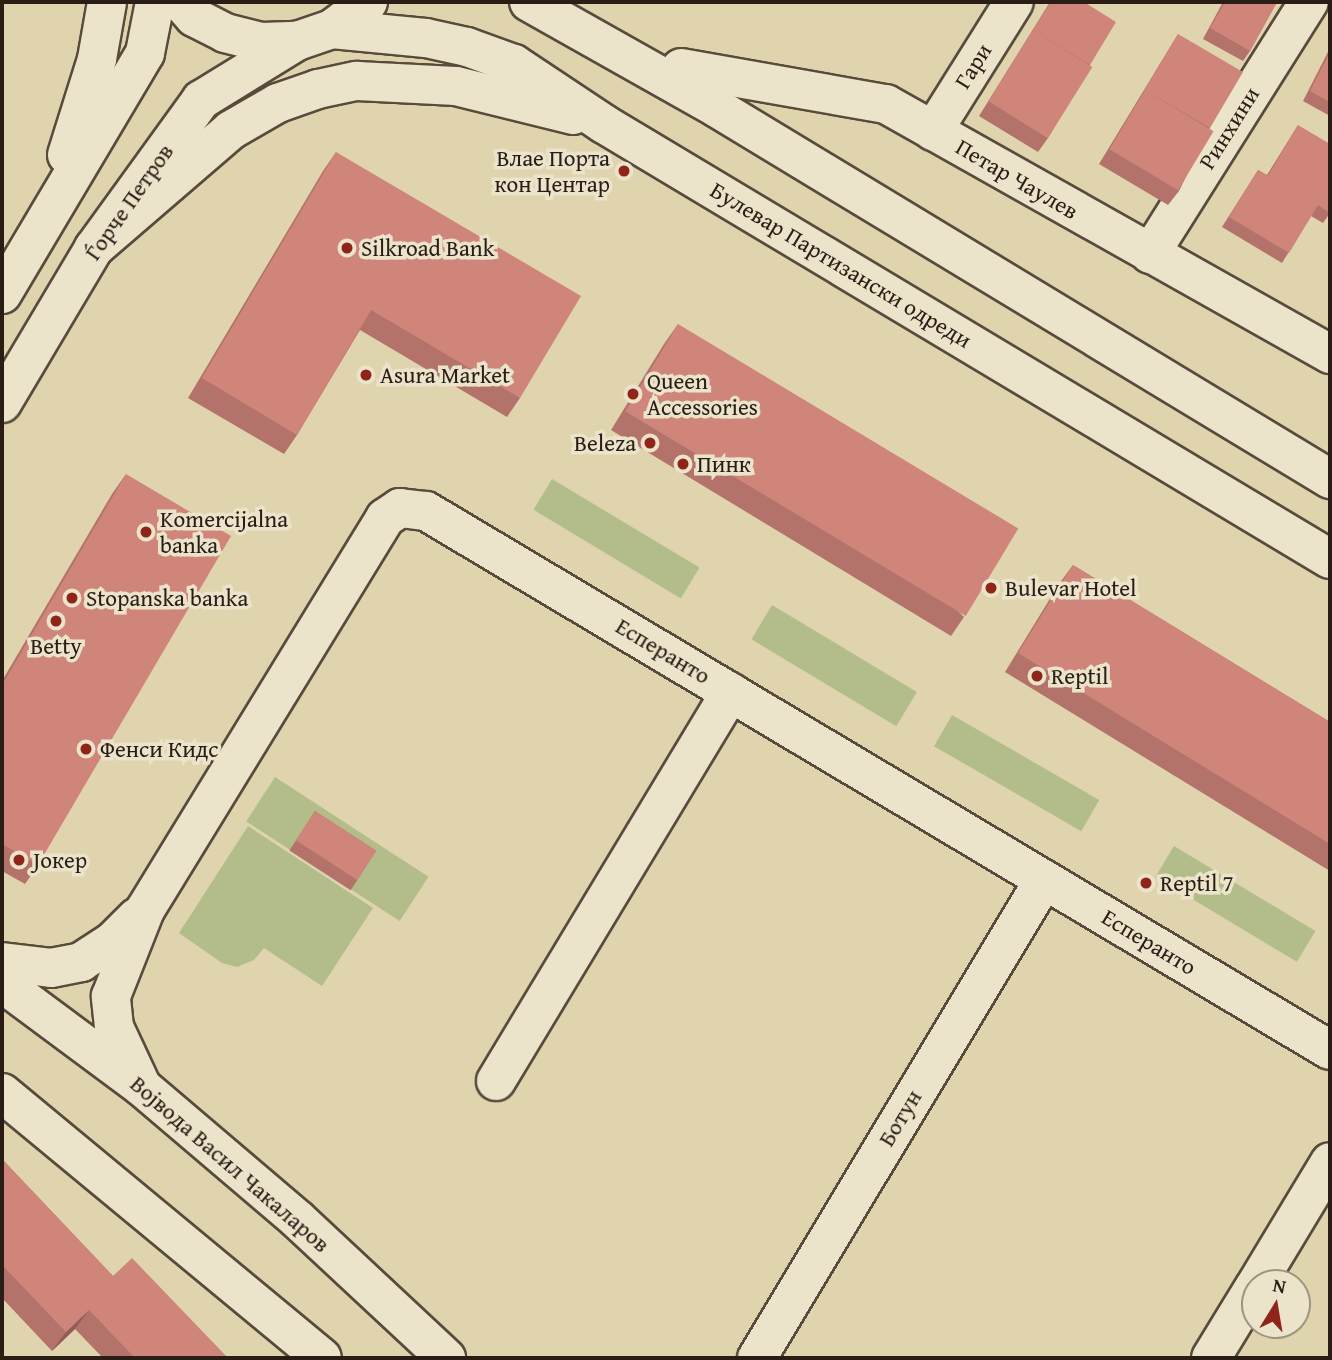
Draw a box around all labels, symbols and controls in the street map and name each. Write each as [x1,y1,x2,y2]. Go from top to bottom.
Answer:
street label: Гари [949,38,997,94]
street label: Ринхини [1193,82,1265,174]
street label: Петар Чаулев [951,133,1083,225]
street label: Ѓорче Петров [79,139,179,265]
place label: Влае Порта кон Центар [494,144,610,198]
marker: Влае Порта кон Центар [616,163,632,179]
street label: Булевар Партизански одреди [705,176,977,354]
place label: Silkroad Bank [361,234,494,262]
marker: Silkroad Bank [339,240,355,256]
place label: Asura Market [380,361,510,389]
marker: Asura Market [358,367,374,383]
place label: Queen Accessories [647,367,758,421]
marker: Queen Accessories [625,386,641,402]
place label: Beleza [574,429,636,457]
marker: Beleza [642,435,658,451]
place label: Пинк [697,450,751,478]
marker: Пинк [675,456,691,472]
place label: Komercijalna banka [160,505,288,559]
marker: Komercijalna banka [138,524,154,540]
place label: Bulevar Hotel [1005,574,1137,602]
marker: Bulevar Hotel [983,580,999,596]
place label: Stopanska banka [86,584,248,612]
marker: Stopanska banka [64,590,80,606]
street label: Есперанто [611,612,715,690]
marker: Betty [48,613,64,629]
place label: Betty [30,632,82,660]
place label: Reptil [1051,662,1108,690]
marker: Reptil [1029,668,1045,684]
place label: Фенси Кидс [100,735,219,763]
marker: Фенси Кидс [78,741,94,757]
place label: Јокер [33,846,87,874]
marker: Јокер [11,852,27,868]
place label: Reptil 7 [1160,869,1234,897]
marker: Reptil 7 [1138,875,1154,891]
street label: Есперанто [1097,903,1201,981]
street label: Војвода Васил Чакаларов [125,1070,335,1258]
street label: Ботун [872,1085,928,1151]
north arrow [1241,1269,1311,1339]
text: N [1271,1270,1289,1300]

